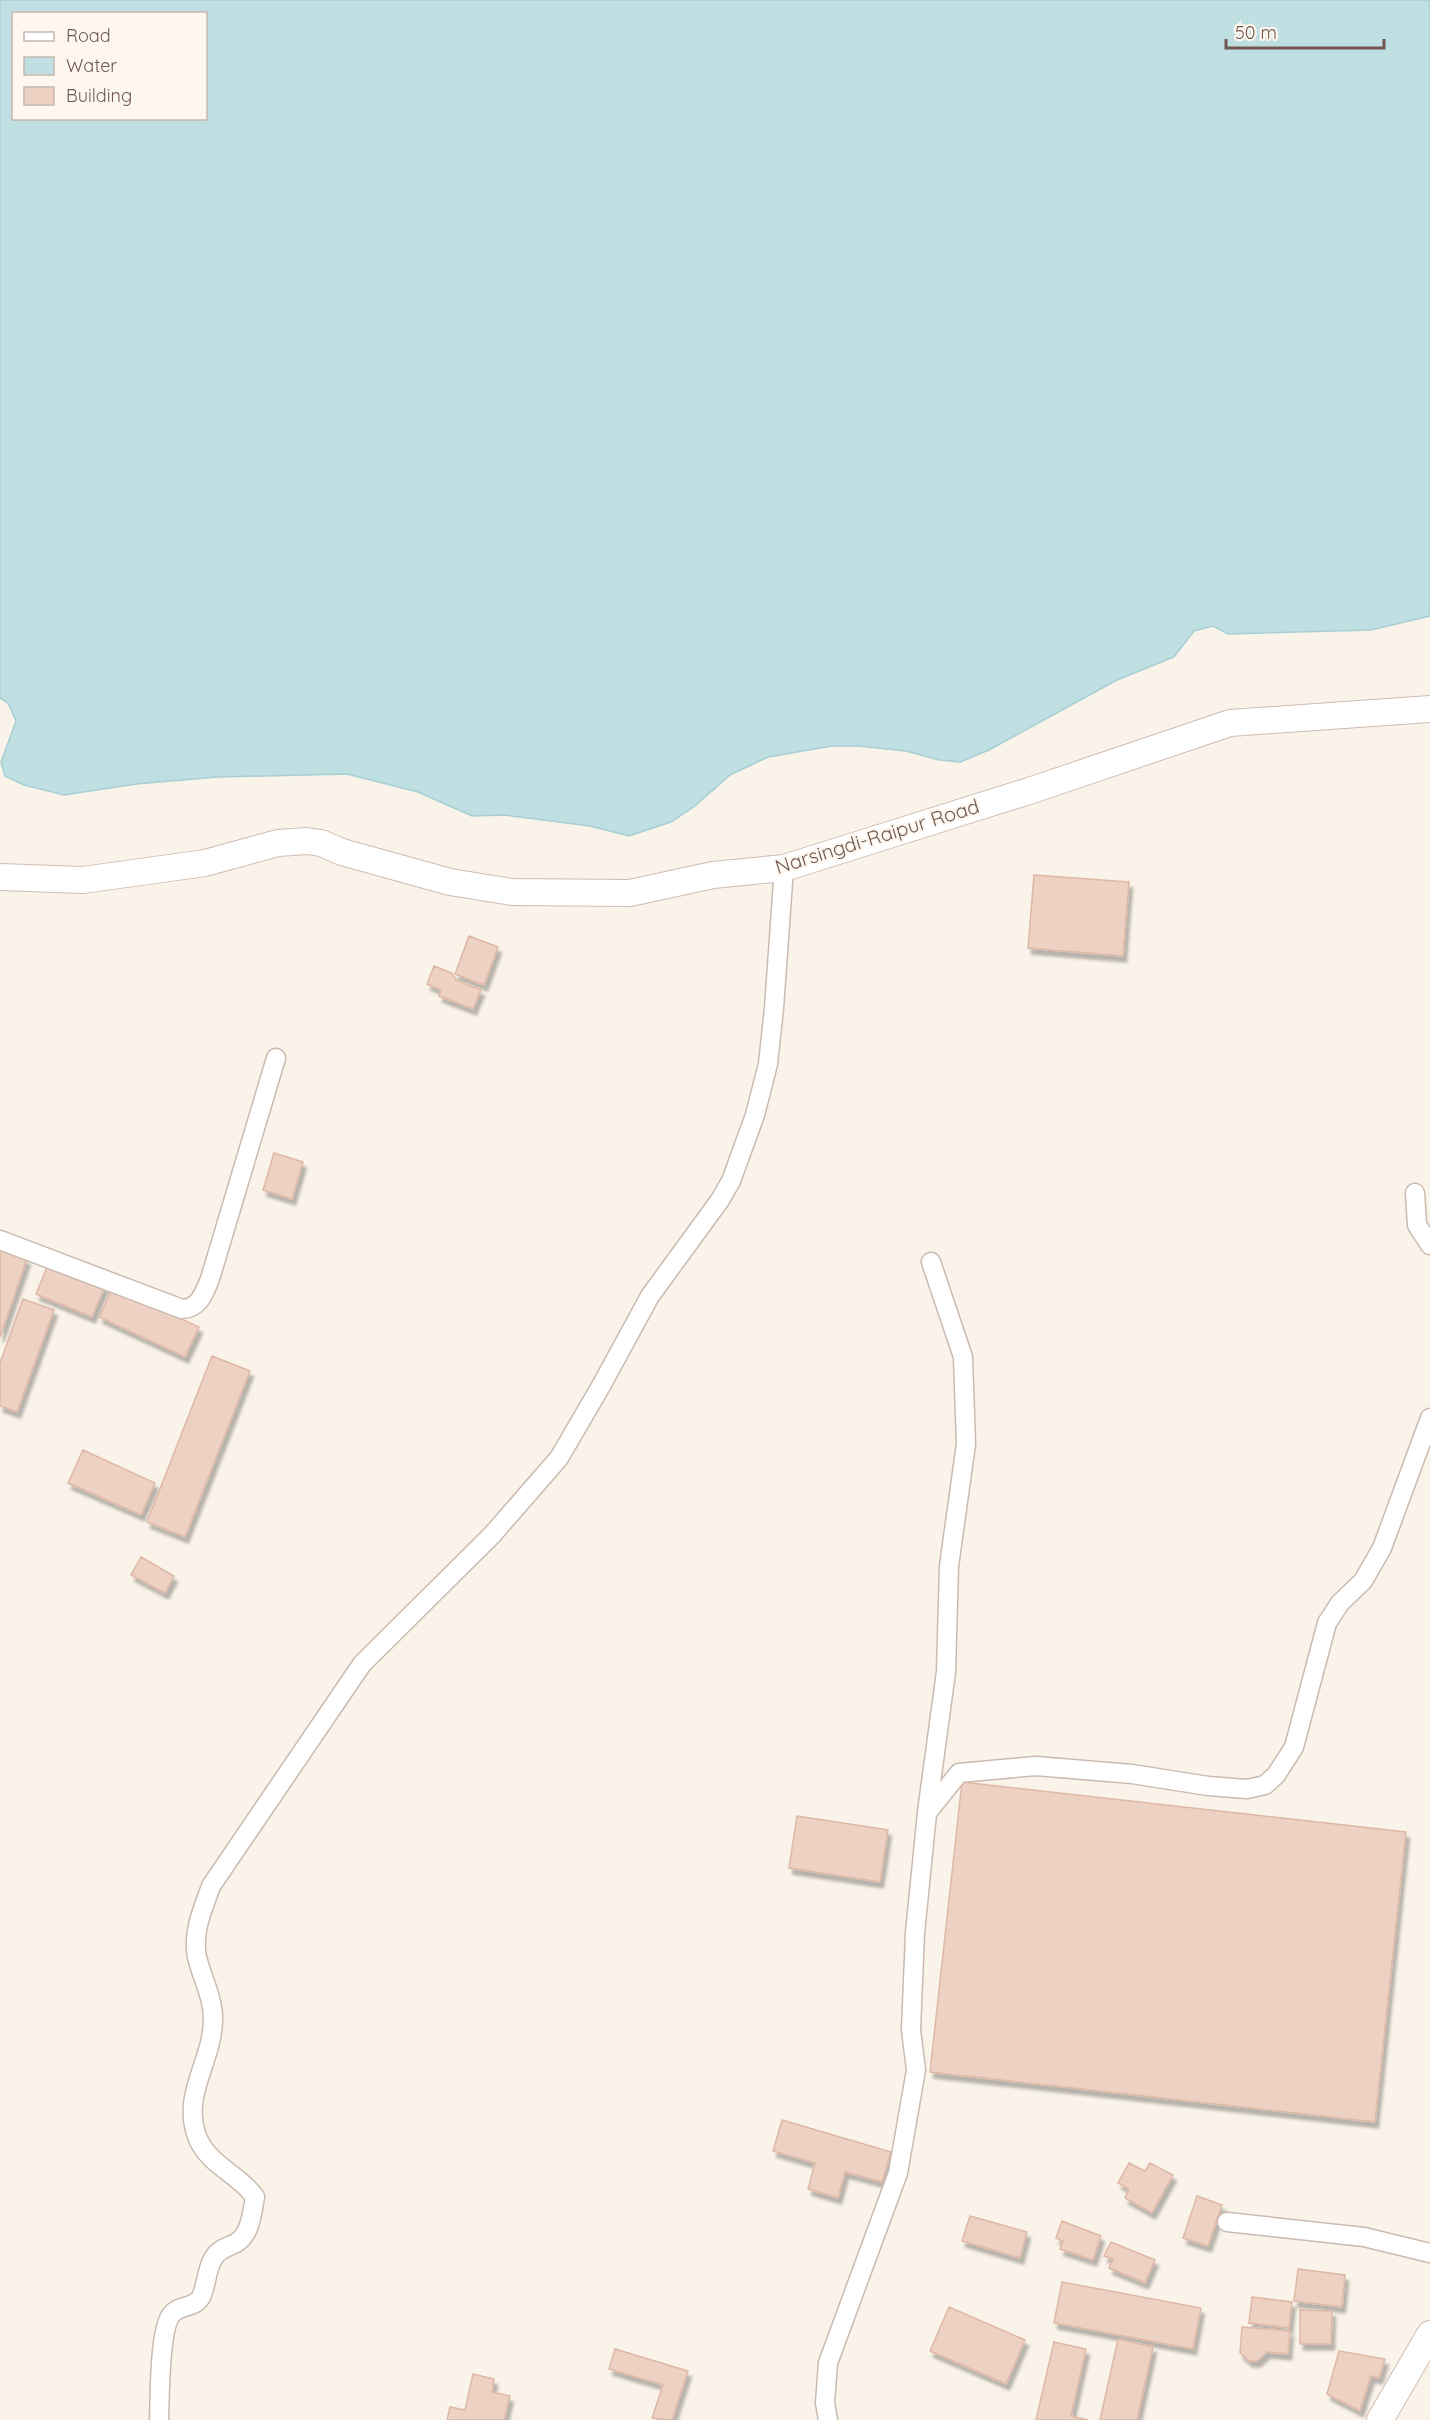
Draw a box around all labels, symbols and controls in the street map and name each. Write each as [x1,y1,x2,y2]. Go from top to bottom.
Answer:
legend [12,12,207,120]
scale bar [1226,12,1384,50]
text: 50 m [1235,21,1277,44]
text: Road [66,24,111,47]
text: Water [66,54,117,77]
text: Building [66,84,132,107]
street label: Narsingdi-Raipur Road [772,793,982,879]

